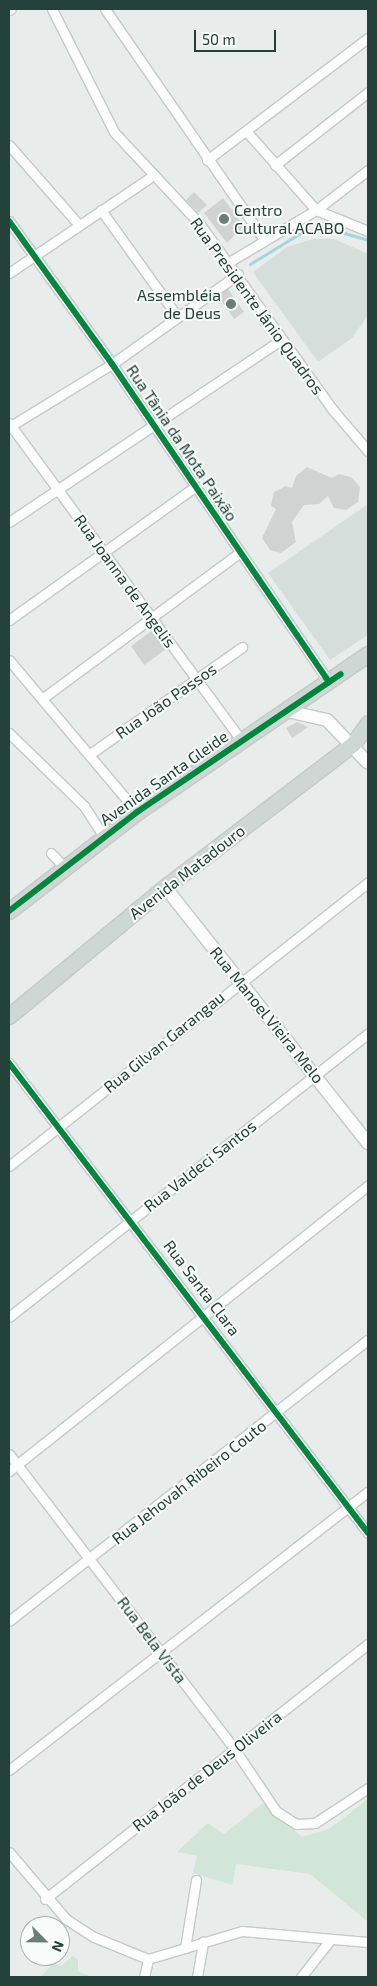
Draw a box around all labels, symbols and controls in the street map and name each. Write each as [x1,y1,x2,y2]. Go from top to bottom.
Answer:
scale bar [197,20,280,52]
text: 50 m [202,30,236,48]
place label: Centro Cultural ACABO [234,200,345,238]
marker: Centro Cultural ACABO [218,213,230,225]
street label: Rua Presidente Jânio Quadros [186,214,328,398]
place label: Assembléia de Deus [137,285,221,323]
marker: Assembléia de Deus [225,298,237,310]
street label: Rua Tânia da Mota Paixão [122,361,242,525]
street label: Rua Joanna de Angelis [70,510,180,652]
street label: Rua João Passos [112,659,220,743]
street label: Avenida Santa Gleide [96,727,232,829]
street label: Avenida Matadouro [125,821,249,923]
street label: Rua Manoel Vieira Melo [206,943,328,1087]
street label: Rua Gilvan Garangau [100,987,228,1097]
street label: Rua Valdeci Santos [140,1116,260,1216]
street label: Rua Santa Clara [160,1236,244,1340]
street label: Rua Jehovah Ribeiro Couto [108,1416,270,1548]
street label: Rua Bela Vista [113,1593,191,1687]
street label: Rua João de Deus Oliveira [128,1707,286,1835]
north arrow [20,1916,70,1966]
text: N [49,1939,68,1955]

